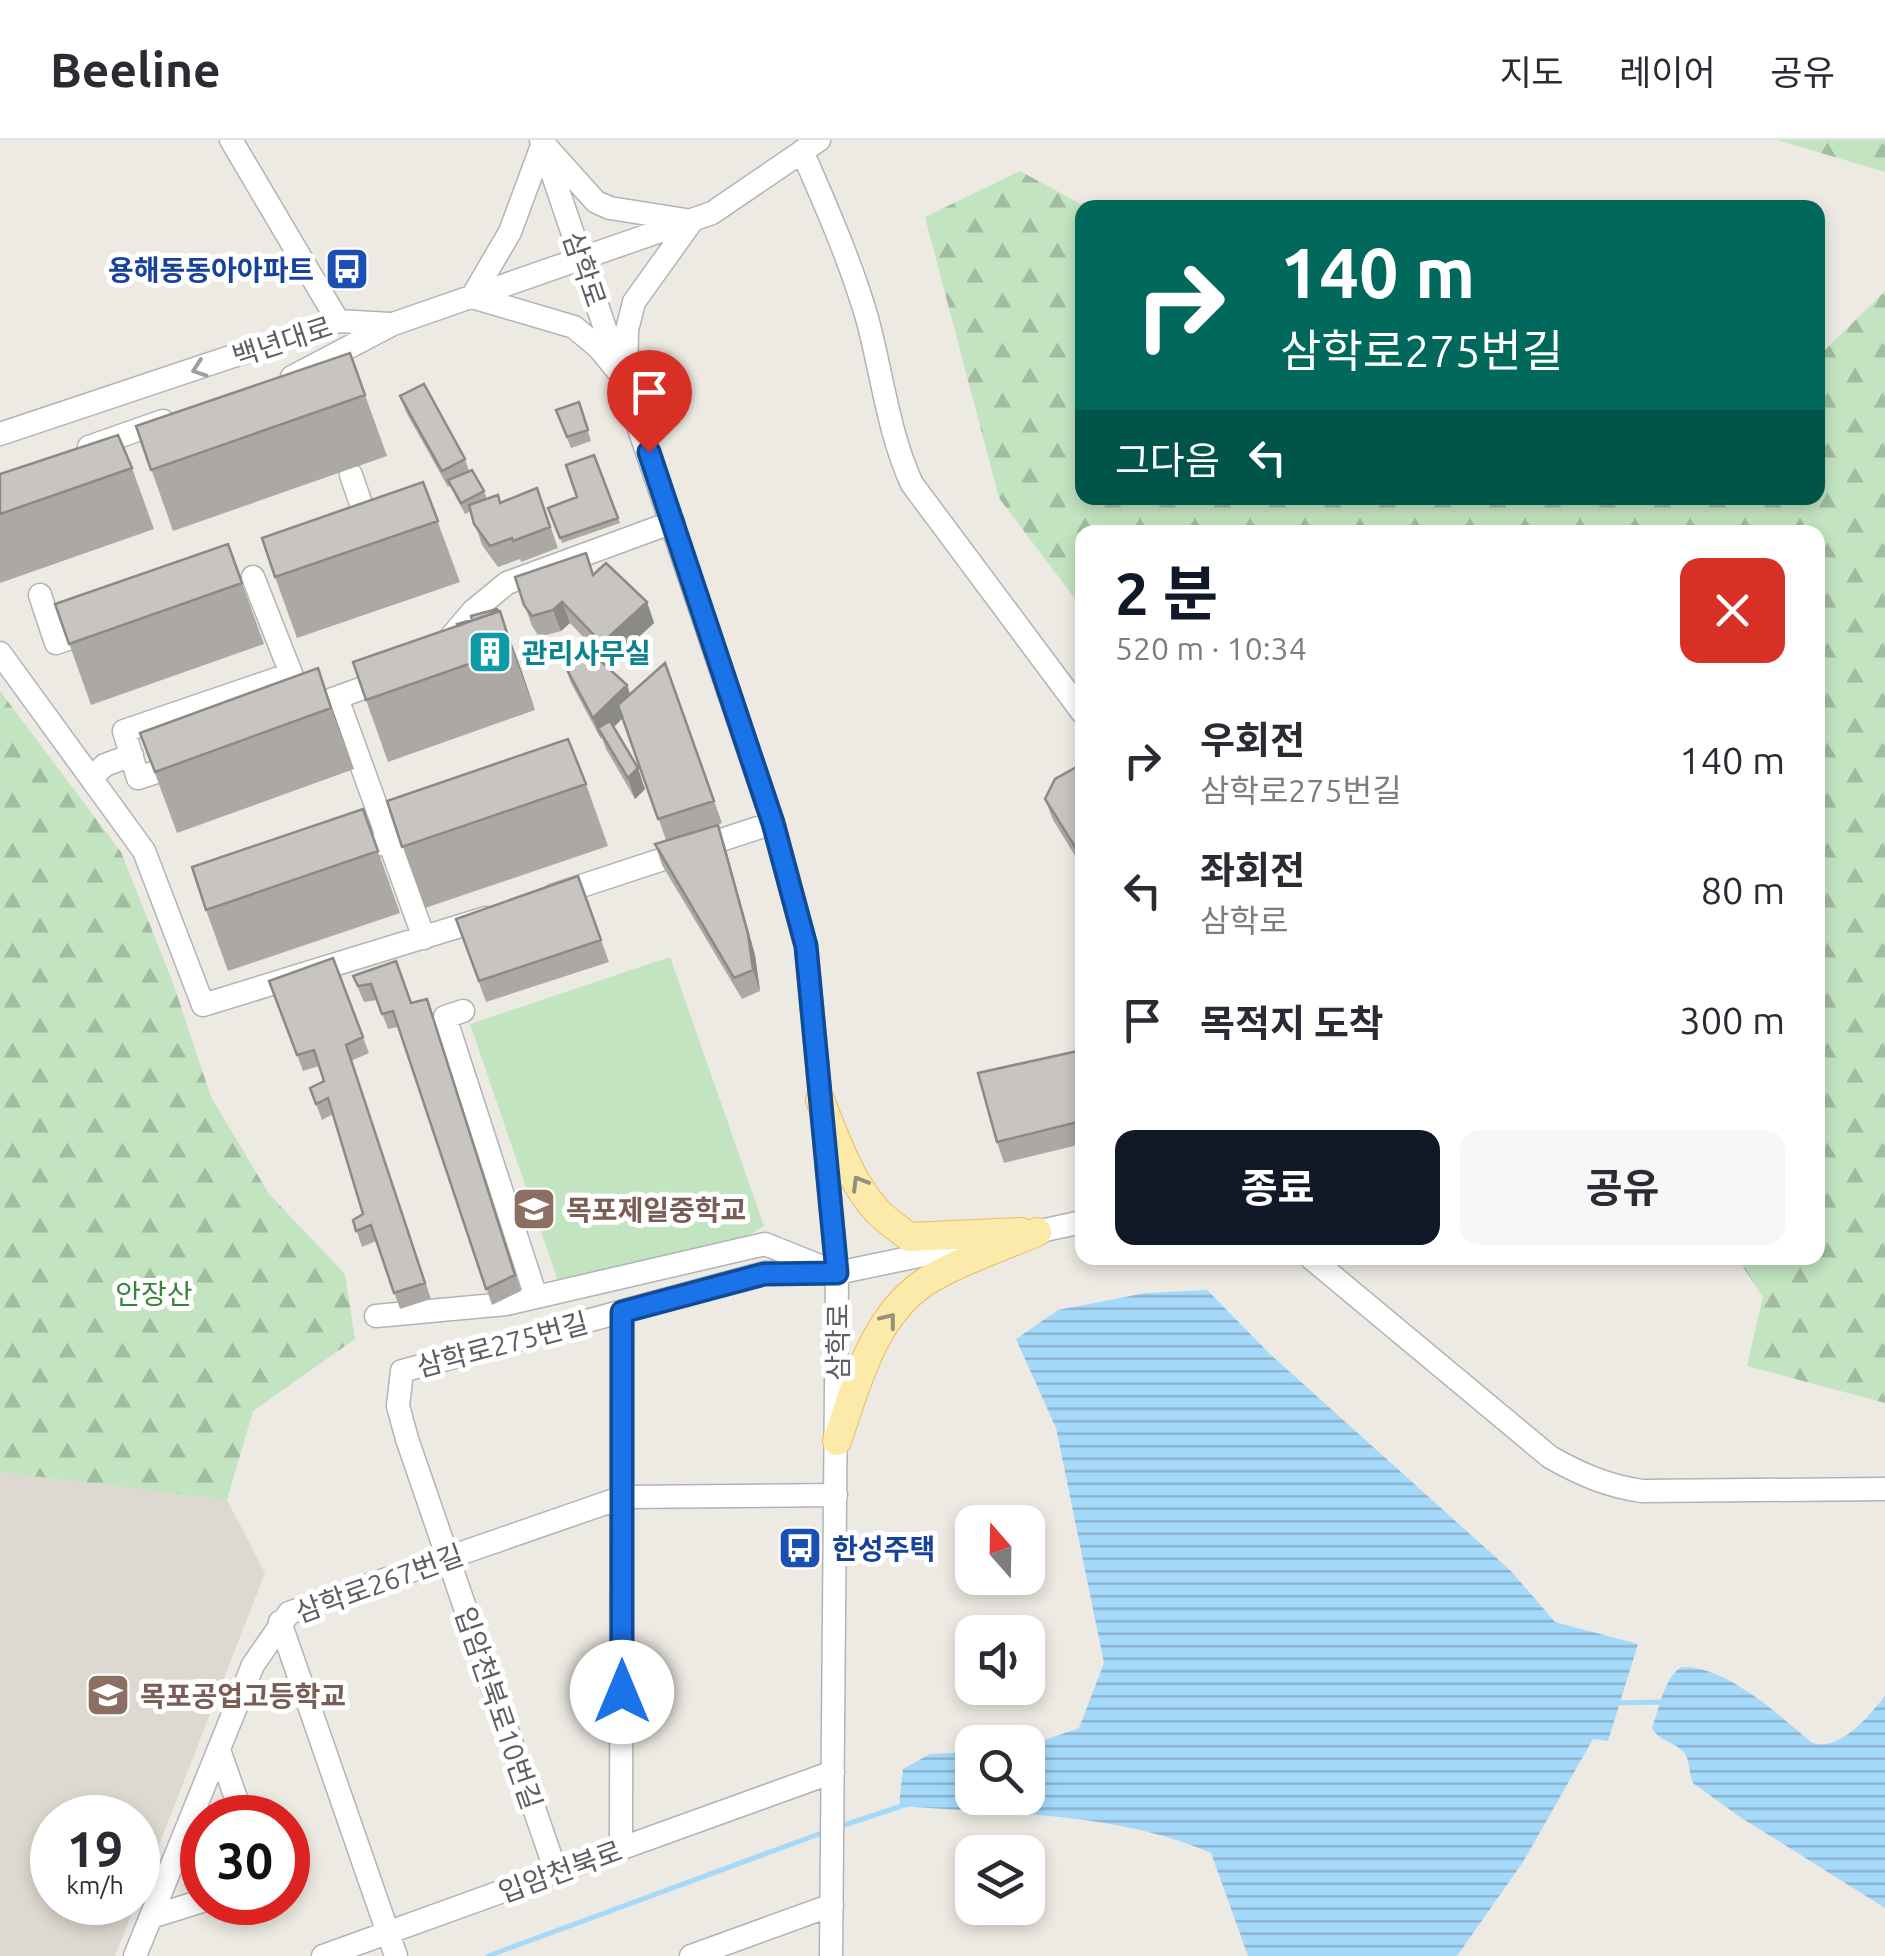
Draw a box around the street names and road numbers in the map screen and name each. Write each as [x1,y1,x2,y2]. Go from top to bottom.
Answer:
street label: 삼학로 [558,227,612,311]
street label: 백년대로 [228,310,336,372]
street label: 삼학로 [822,1303,853,1381]
street label: 삼학로275번길 [413,1306,591,1382]
street label: 삼학로267번길 [291,1538,467,1628]
street label: 입암천북로10번길 [450,1603,548,1813]
street label: 입암천북로 [494,1834,626,1908]

